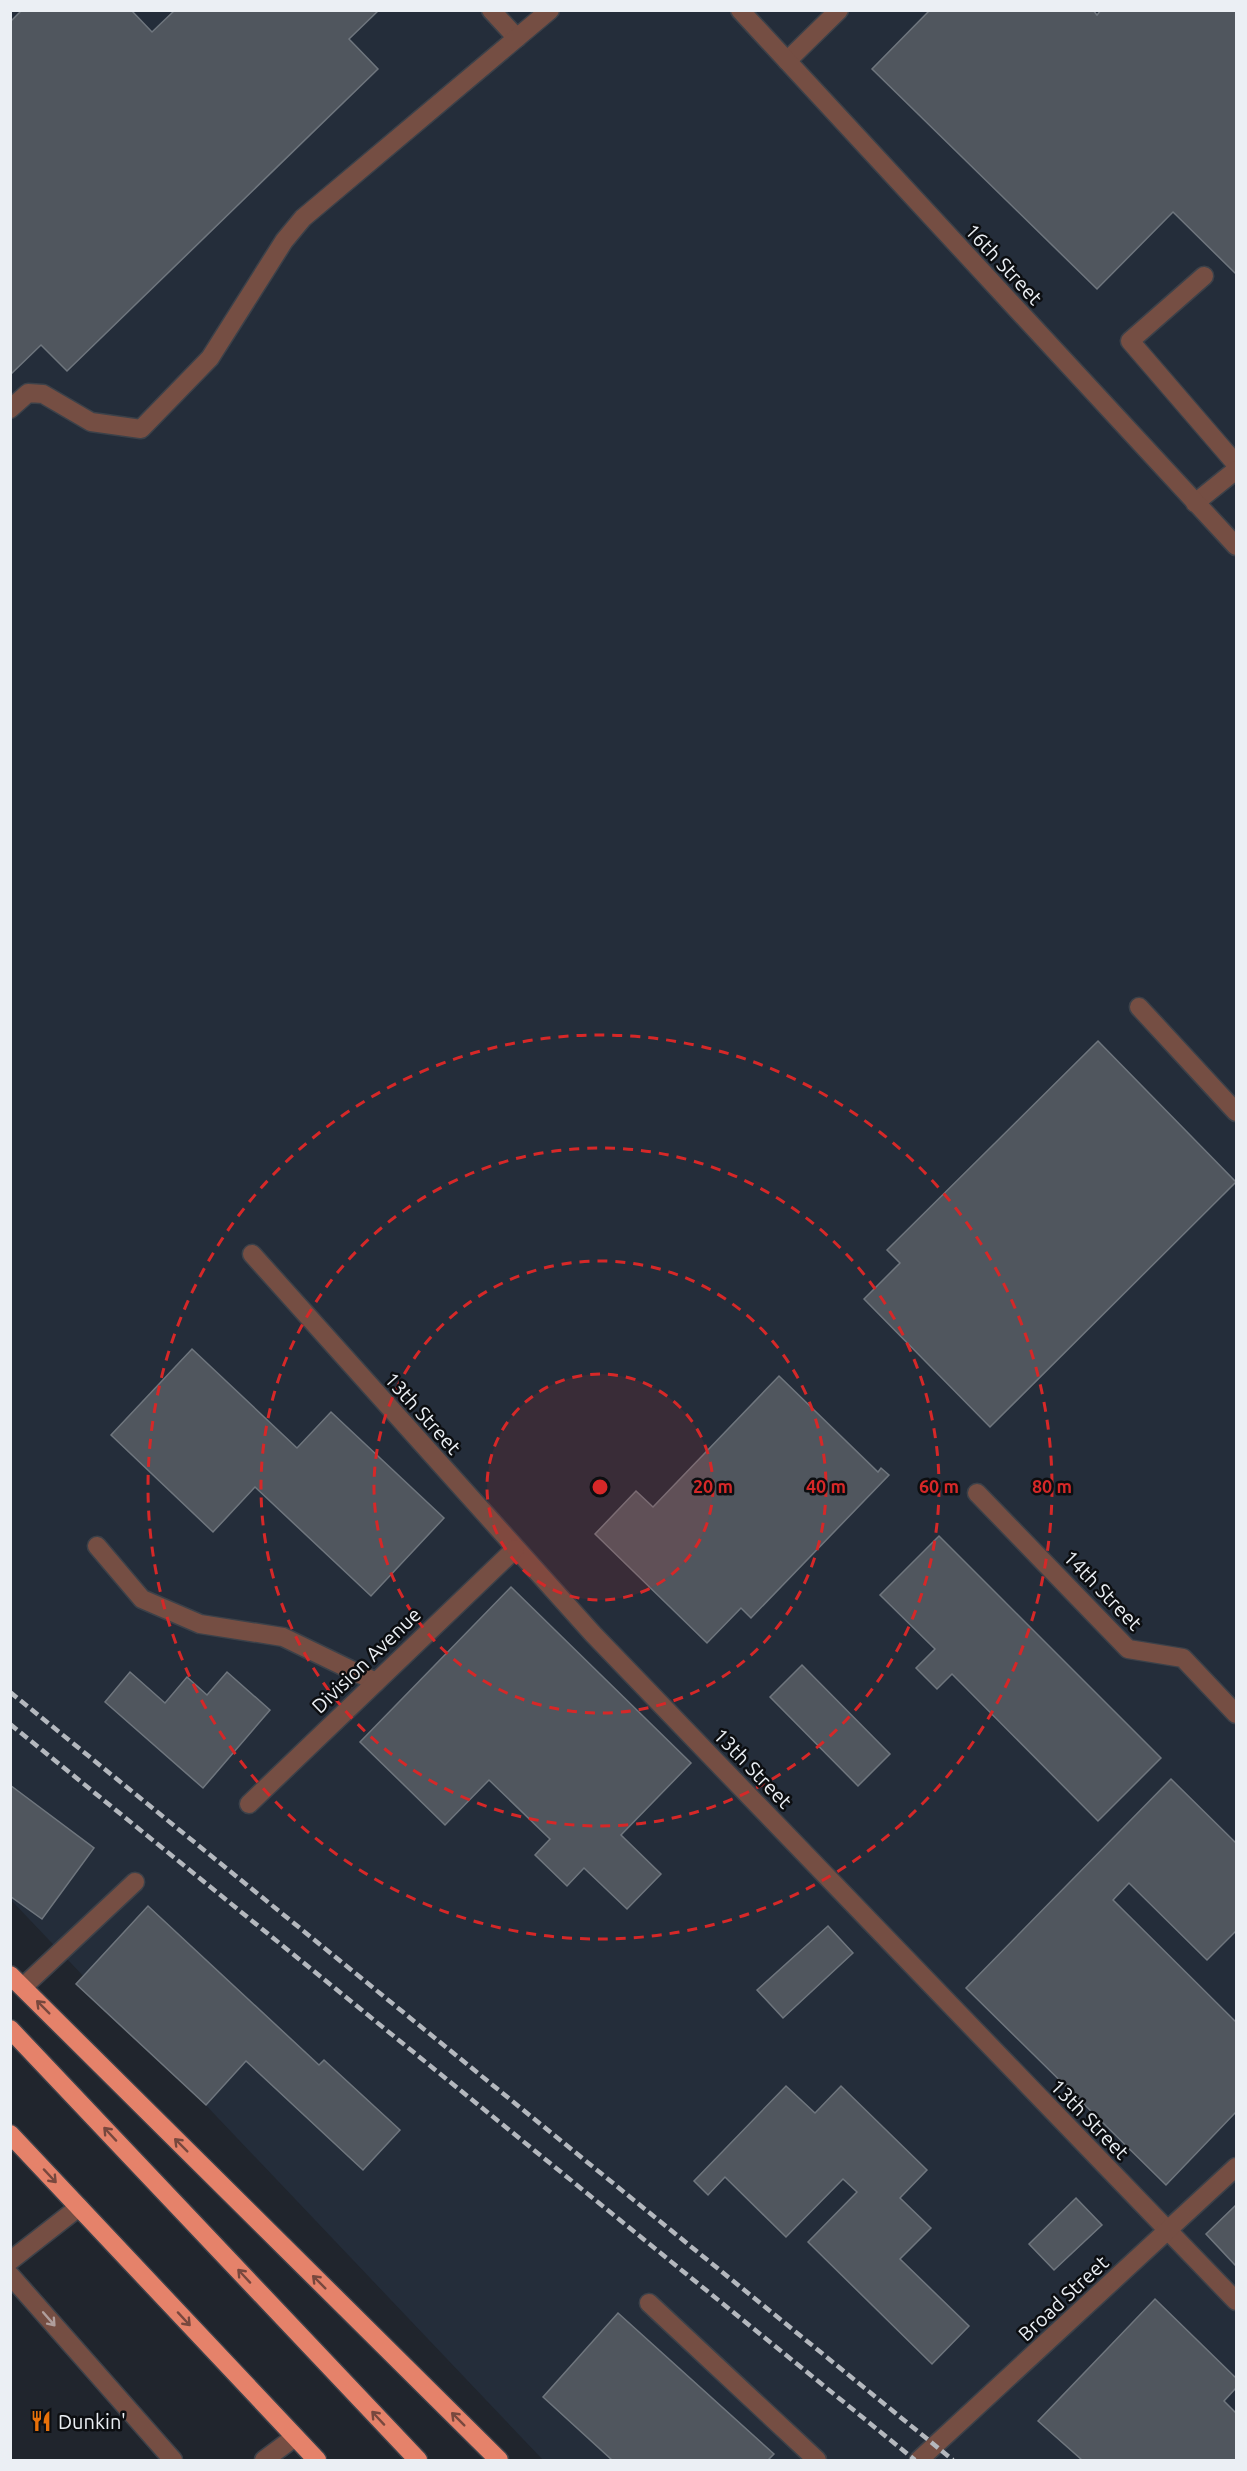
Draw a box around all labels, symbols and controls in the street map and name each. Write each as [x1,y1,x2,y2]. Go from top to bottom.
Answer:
street label: 16th Street [961,219,1047,309]
street label: 13th Street [380,1367,466,1459]
text: 20 m [693,1476,733,1496]
text: 40 m [806,1476,846,1496]
text: 60 m [919,1476,959,1496]
text: 80 m [1032,1476,1072,1496]
centre of rings [590,1477,610,1497]
street label: 14th Street [1059,1545,1147,1635]
street label: Division Avenue [307,1602,425,1718]
street label: 13th Street [709,1723,797,1813]
one-way arrow [35,2000,50,2014]
street label: 13th Street [1046,2074,1134,2164]
one-way arrow [103,2127,117,2142]
one-way arrow [173,2137,188,2152]
one-way arrow [43,2169,58,2184]
street label: Broad Street [1013,2251,1113,2345]
one-way arrow [237,2269,251,2284]
one-way arrow [312,2275,327,2289]
one-way arrow [42,2311,56,2326]
one-way arrow [177,2311,191,2326]
restaurant icon: Dunkin' [29,2409,53,2433]
place label: Dunkin' [58,2410,126,2433]
one-way arrow [371,2411,385,2426]
one-way arrow [450,2412,465,2427]

